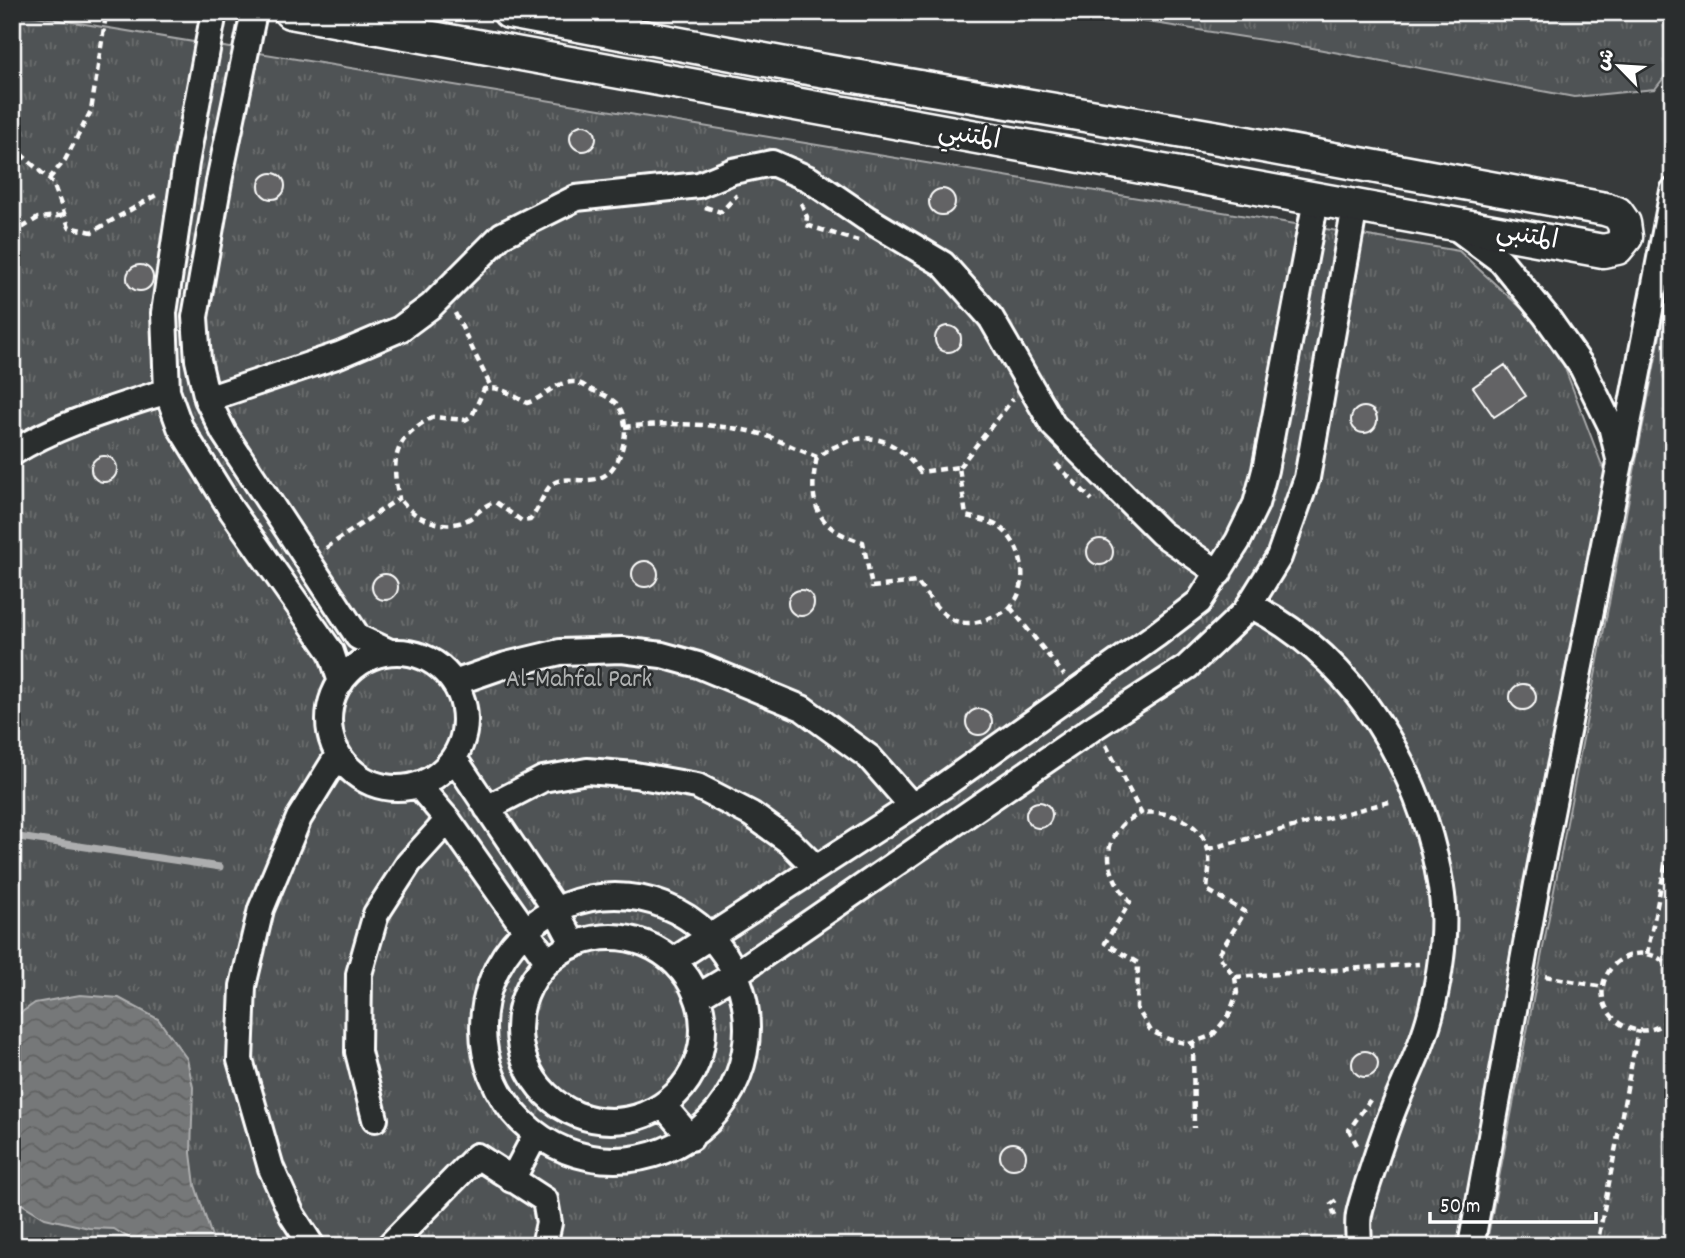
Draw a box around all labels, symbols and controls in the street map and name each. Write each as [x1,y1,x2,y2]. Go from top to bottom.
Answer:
north arrow [1584,32,1654,102]
text: ش [1590,45,1623,75]
street label: المتنبي [935,113,1003,162]
street label: المتنبي [1493,213,1561,262]
park label: Al-Mahfal Park [506,662,652,699]
scale bar [1430,1181,1596,1225]
text: 50 m [1440,1193,1480,1223]

